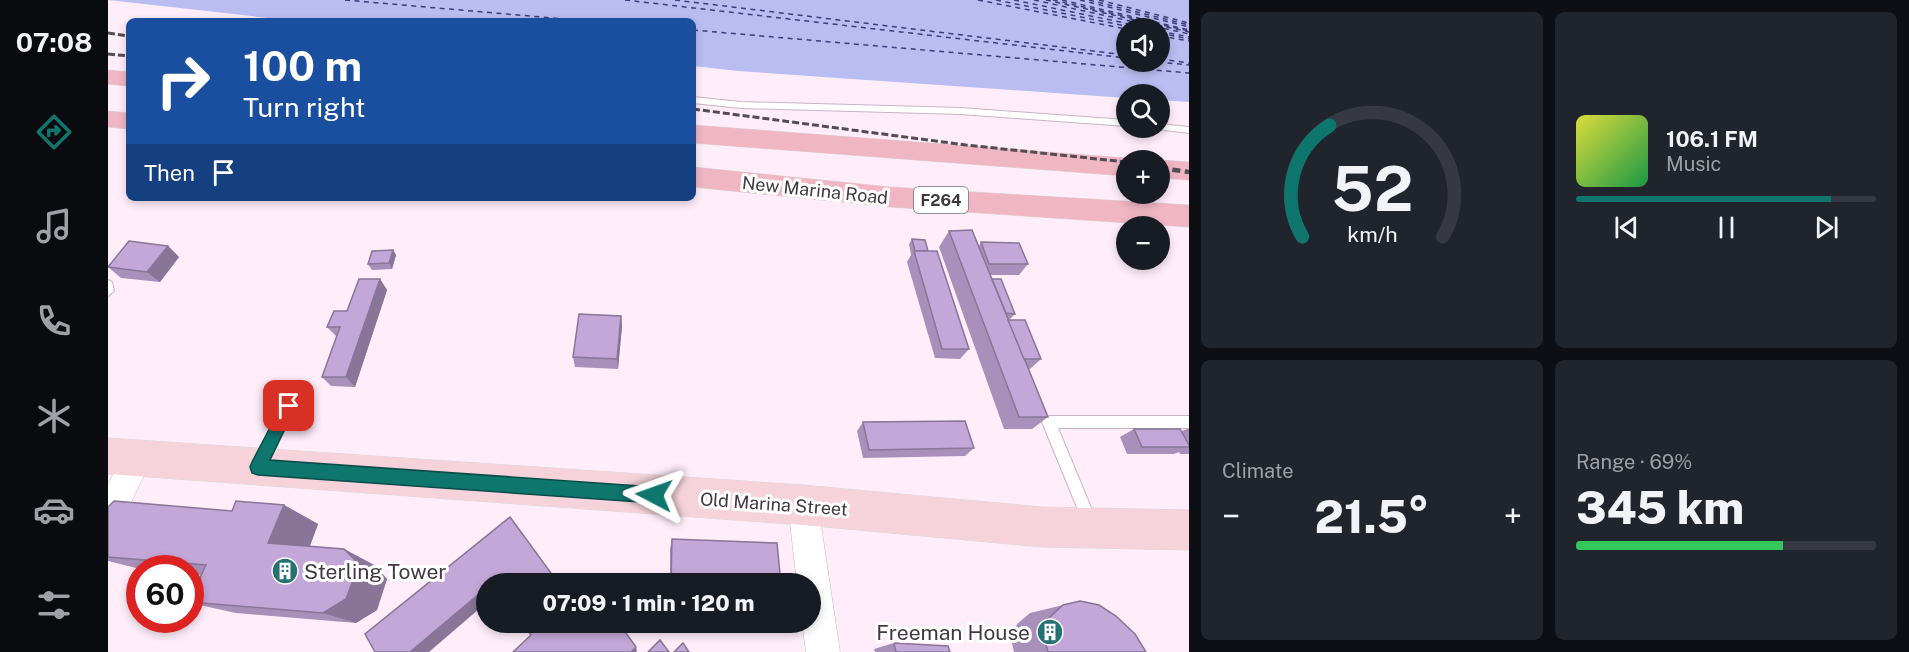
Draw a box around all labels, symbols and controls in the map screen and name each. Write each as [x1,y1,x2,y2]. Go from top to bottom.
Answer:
map controls [1116,18,1170,270]
button: sound [1116,18,1170,72]
text: 07:08 [16,26,92,58]
text: 100 m [243,41,362,90]
icon: right [144,42,222,120]
button: search [1116,84,1170,138]
text: Turn right [243,91,366,123]
icon: directions [33,111,75,153]
text: 106.1 FM [1666,126,1758,152]
button: + [1116,150,1170,204]
text: 52 [1331,152,1413,225]
text: Music [1666,152,1721,176]
icon: arrive [207,156,240,189]
text: Then [144,160,195,186]
street label: New Marina Road [741,172,889,208]
road number: F264 [914,187,968,213]
icon: music [33,205,75,247]
icon: previous [1610,211,1643,244]
icon: pause [1710,211,1743,244]
icon: next [1810,211,1843,244]
button: − [1116,216,1170,270]
text: km/h [1347,222,1397,247]
icon: phone [33,300,75,342]
pin [263,380,314,431]
icon: arrive [272,389,305,422]
icon: climate [33,395,75,437]
text: Range · 69% [1576,450,1692,474]
text: Climate [1222,459,1294,483]
position arrow [622,463,686,527]
text: 345 km [1576,481,1744,534]
street label: Old Marina Street [699,488,849,520]
icon: car [33,489,75,531]
text: 21.5° [1315,490,1429,543]
text: − [1222,497,1240,535]
text: + [1504,497,1522,535]
speed limit sign: 60 [126,555,204,633]
building icon: Sterling Tower [270,556,300,586]
place label: Sterling Tower [304,559,447,584]
icon: filters [33,584,75,626]
text: 07:09 · 1 min · 120 m [542,590,755,616]
building icon: Freeman House [1035,617,1065,647]
place label: Freeman House [876,620,1030,645]

